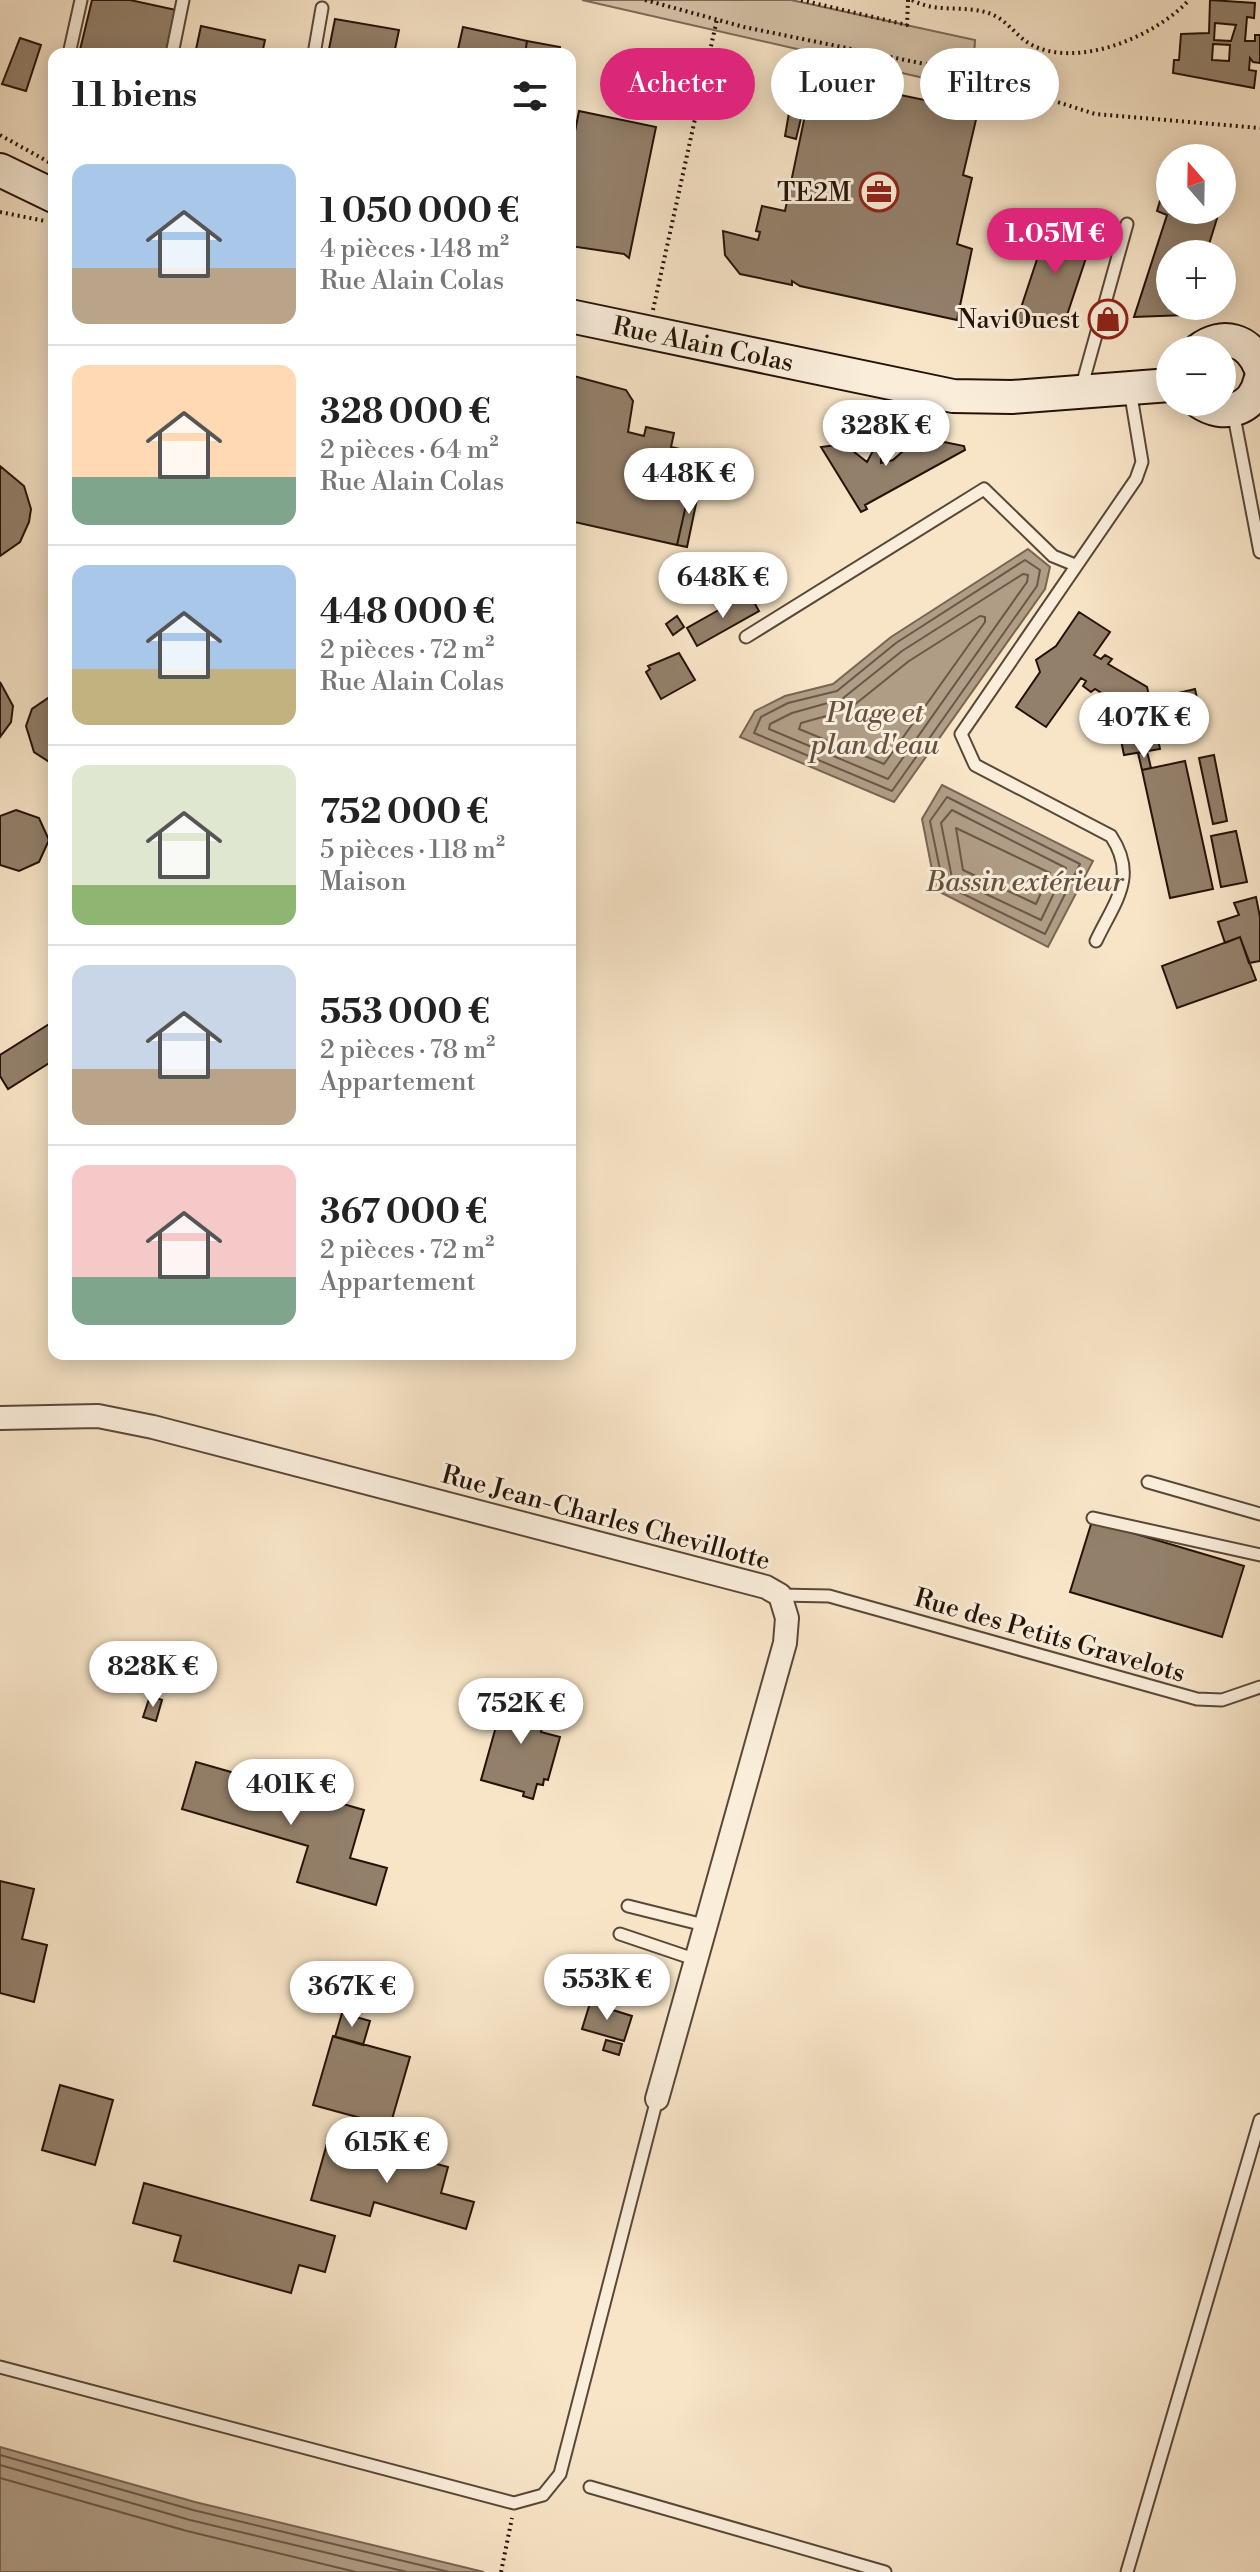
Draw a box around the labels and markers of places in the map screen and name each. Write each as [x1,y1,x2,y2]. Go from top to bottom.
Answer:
office icon: TE2M [858,171,900,213]
place label: TE2M [777,177,851,209]
pin: 1.05M € [981,208,1129,276]
shop icon: NaviOuest [1087,298,1129,340]
place label: NaviOuest [958,304,1080,336]
pin: 328K € [821,400,951,468]
pin: 448K € [624,448,754,516]
pin: 648K € [658,552,788,620]
pin: 407K € [1079,692,1209,760]
pin: 828K € [88,1641,218,1709]
pin: 752K € [456,1678,586,1746]
pin: 401K € [226,1759,356,1827]
pin: 553K € [542,1954,672,2022]
pin: 367K € [287,1961,417,2029]
pin: 615K € [322,2117,452,2185]

